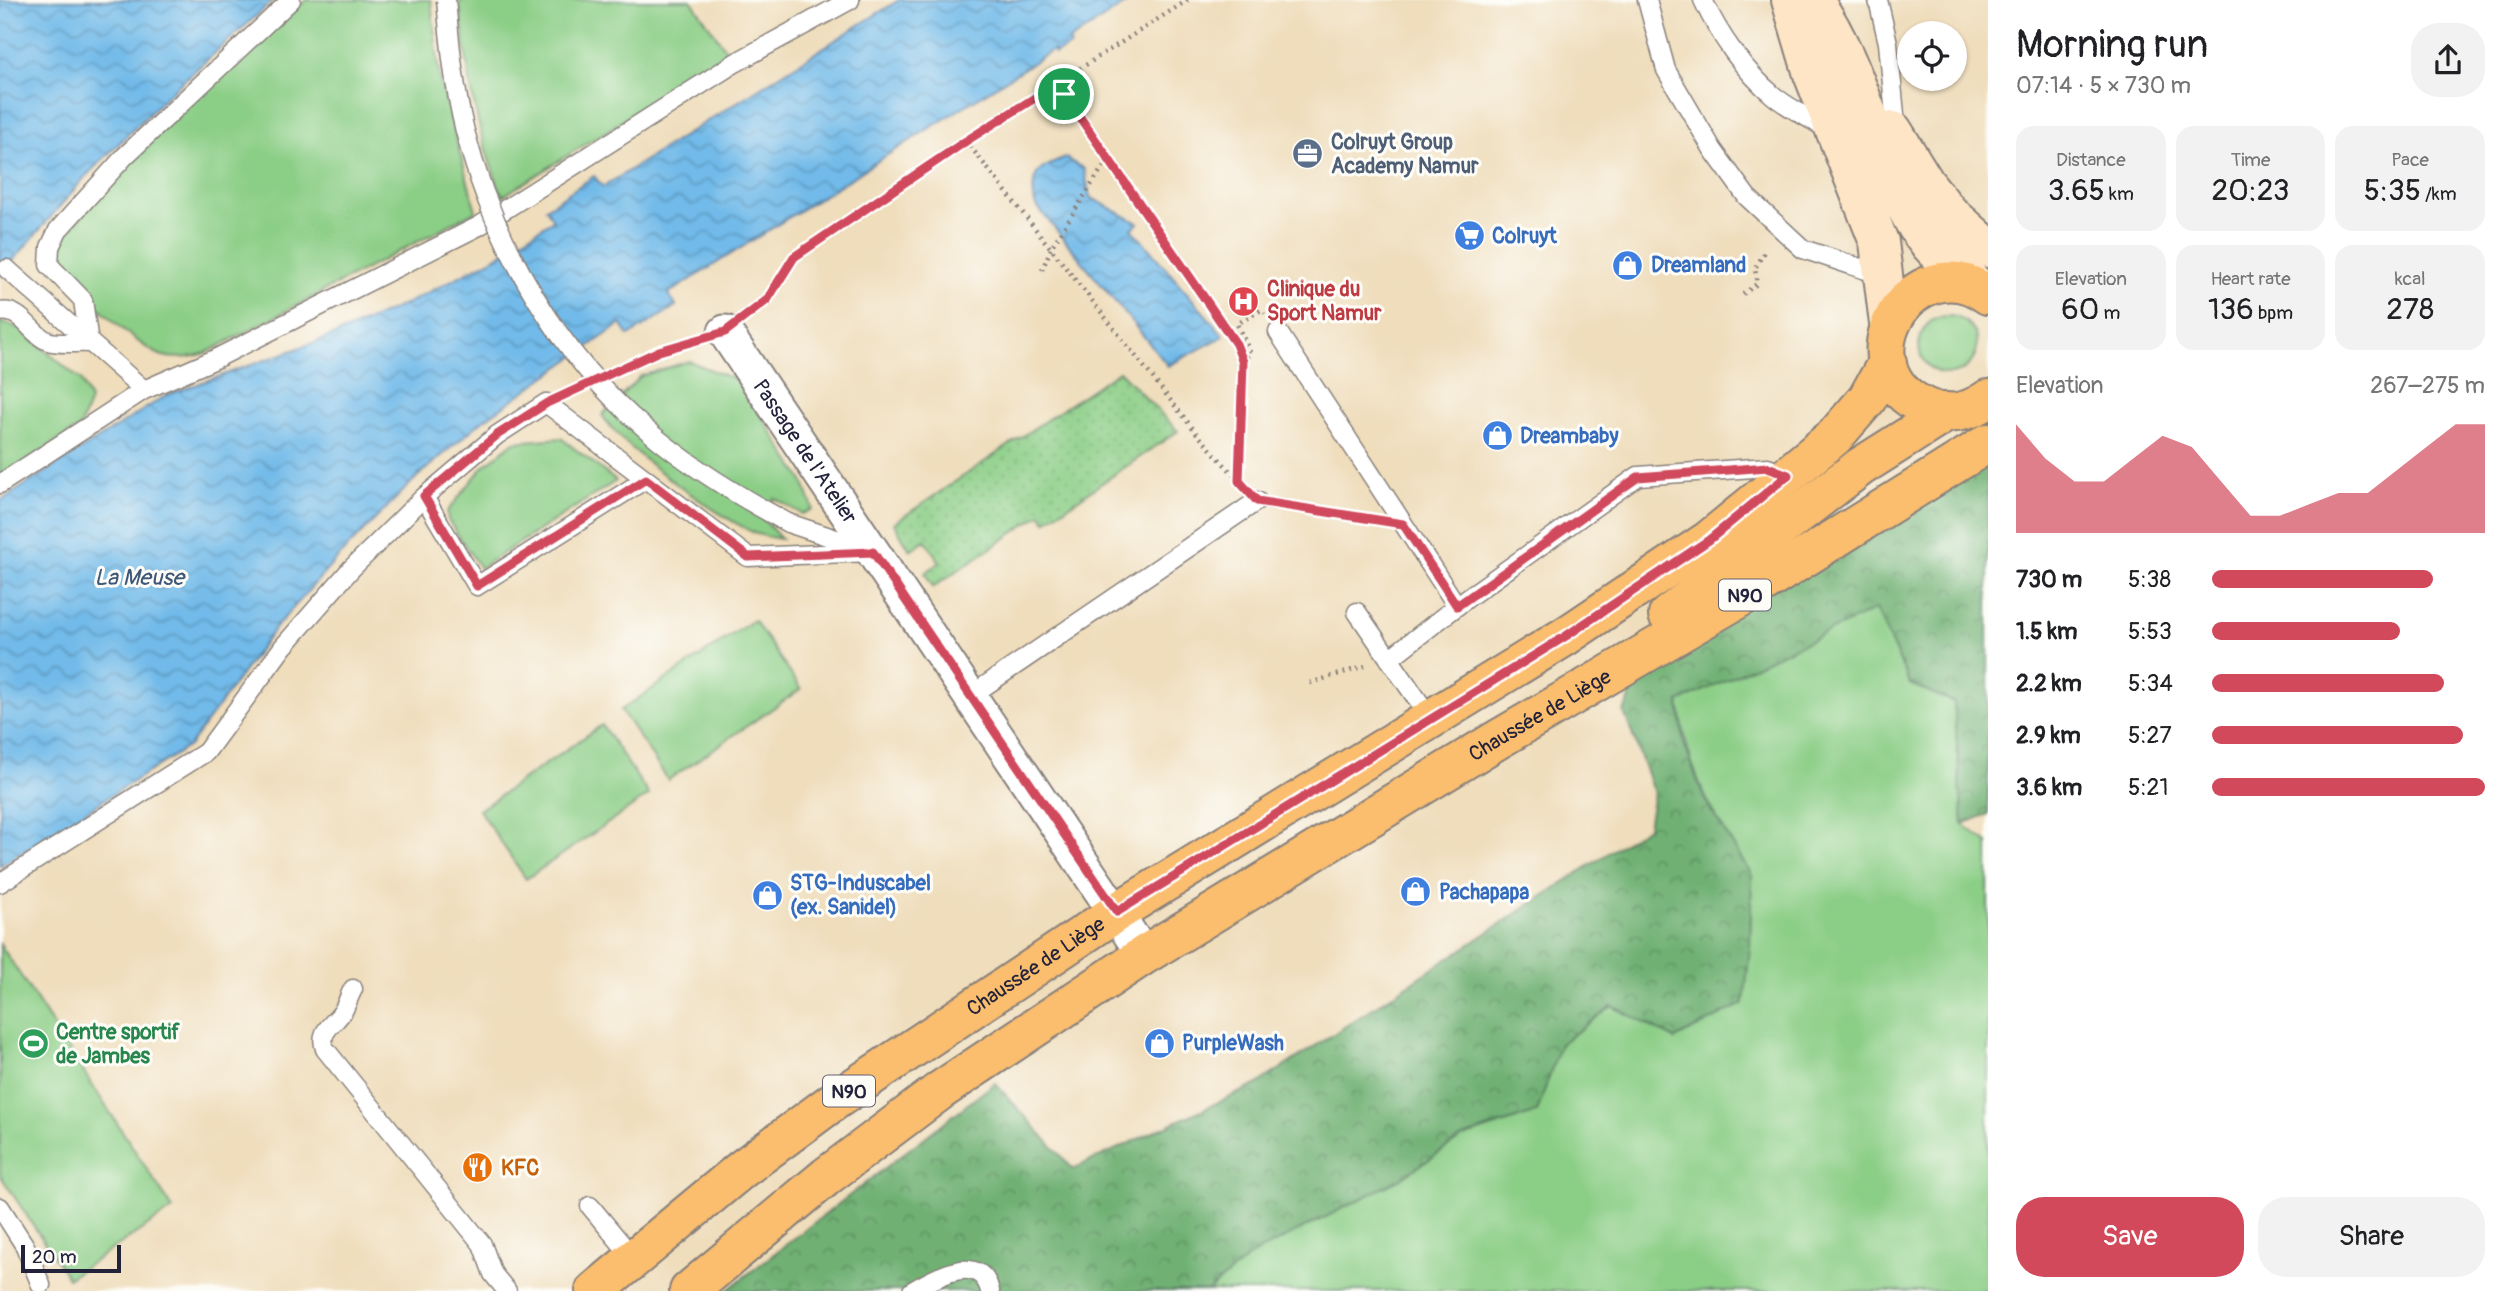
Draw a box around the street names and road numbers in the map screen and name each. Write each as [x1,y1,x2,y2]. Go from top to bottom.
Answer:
street label: Passage de l'Atelier [747,374,863,530]
road number: N90 [1719,580,1771,610]
street label: Chaussée de Liège [1464,663,1617,768]
street label: Chaussée de Liège [962,910,1111,1023]
road number: N90 [823,1076,875,1106]

